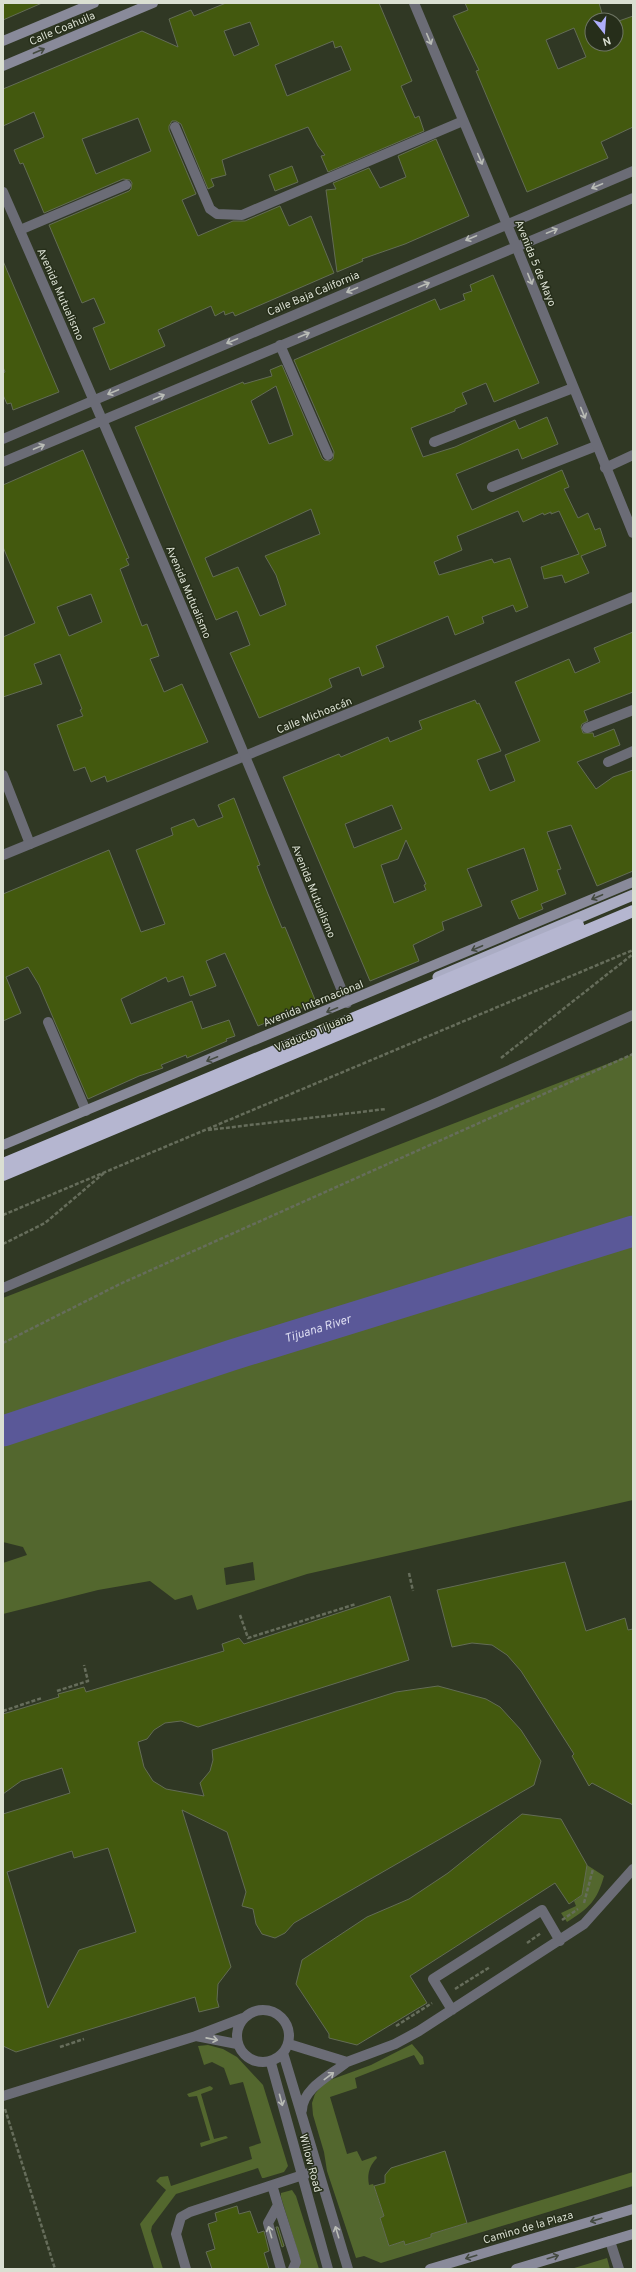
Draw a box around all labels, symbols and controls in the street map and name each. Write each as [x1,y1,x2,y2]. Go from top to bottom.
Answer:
street label: Calle Coahuila [27,9,98,49]
north arrow [584,12,624,52]
one-way arrow [426,33,434,45]
text: N [601,33,612,48]
one-way arrow [33,47,45,54]
one-way arrow [476,152,484,164]
one-way arrow [591,182,603,190]
street label: Avenida 5 de Mayo [511,218,559,309]
one-way arrow [546,226,558,234]
one-way arrow [466,235,478,243]
street label: Avenida Mutualismo [33,246,87,343]
street label: Calle Baja California [265,268,362,320]
one-way arrow [526,272,534,284]
one-way arrow [418,280,430,288]
one-way arrow [346,287,358,294]
one-way arrow [298,331,310,338]
one-way arrow [227,338,239,345]
one-way arrow [107,389,119,397]
one-way arrow [152,392,164,400]
one-way arrow [580,406,587,418]
one-way arrow [33,443,45,450]
street label: Avenida Mutualismo [162,544,214,641]
street label: Calle Michoacán [274,694,354,737]
street label: Avenida Mutualismo [288,843,338,940]
one-way arrow [592,894,604,902]
one-way arrow [472,945,484,952]
street label: Avenida Internacional [261,977,366,1030]
one-way arrow [326,1006,338,1014]
street label: Viaducto Tijuana [273,1010,354,1055]
one-way arrow [206,1056,218,1063]
water label: Tijuana River [283,1311,354,1347]
one-way arrow [205,2035,218,2043]
one-way arrow [324,2072,335,2080]
one-way arrow [278,2093,285,2106]
street label: Willow Road [296,2133,325,2194]
street label: Camino de la Plaza [482,2208,575,2248]
one-way arrow [589,2217,602,2224]
one-way arrow [266,2225,273,2238]
one-way arrow [333,2225,340,2238]
one-way arrow [547,2253,560,2260]
one-way arrow [465,2254,478,2261]

